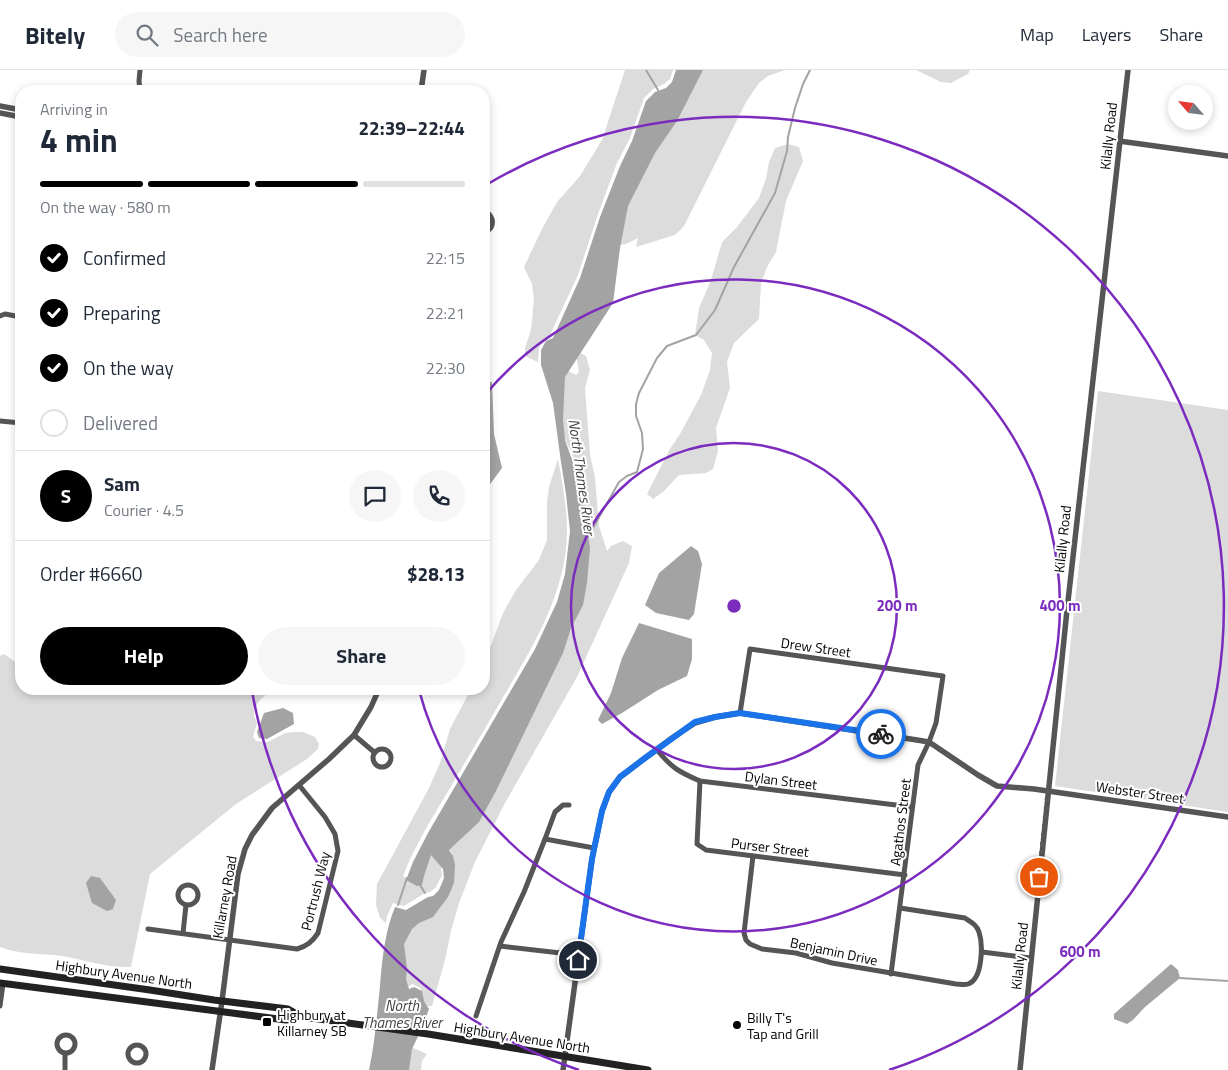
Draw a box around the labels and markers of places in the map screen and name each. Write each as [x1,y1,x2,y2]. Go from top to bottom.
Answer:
centre of rings [725,597,743,615]
pin [1018,856,1060,898]
pin [557,939,599,981]
place label: Highbury at Killarney SB [277,1004,347,1041]
place label: Billy T's Tap and Grill [747,1007,819,1044]
marker: Highbury at Killarney SB [261,1016,273,1028]
marker: Billy T's Tap and Grill [731,1019,743,1031]

